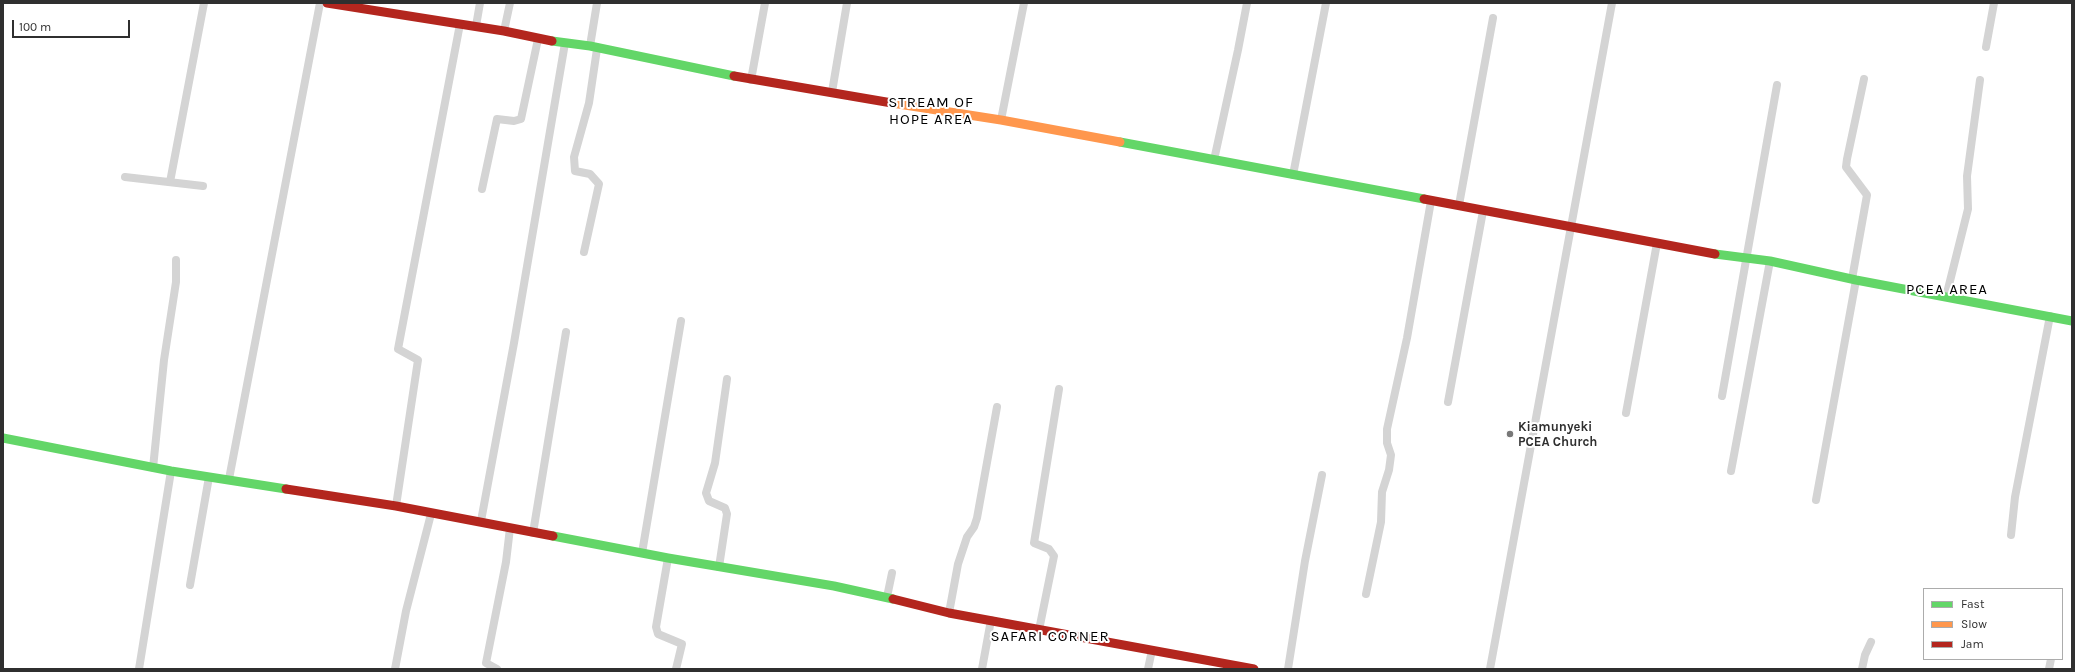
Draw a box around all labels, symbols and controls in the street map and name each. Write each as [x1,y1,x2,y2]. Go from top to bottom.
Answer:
scale bar [14,12,132,38]
text: 100 m [19,20,51,34]
district label: STREAM OF HOPE AREA [888,94,974,129]
district label: PCEA AREA [1906,281,1988,299]
place label: Kiamunyeki PCEA Church [1518,419,1597,450]
marker: Kiamunyeki PCEA Church [1505,429,1515,439]
legend [1923,588,2063,660]
text: Fast [1961,597,1984,611]
text: Slow [1961,617,1987,631]
district label: SAFARI CORNER [990,628,1110,646]
text: Jam [1961,637,1984,651]

